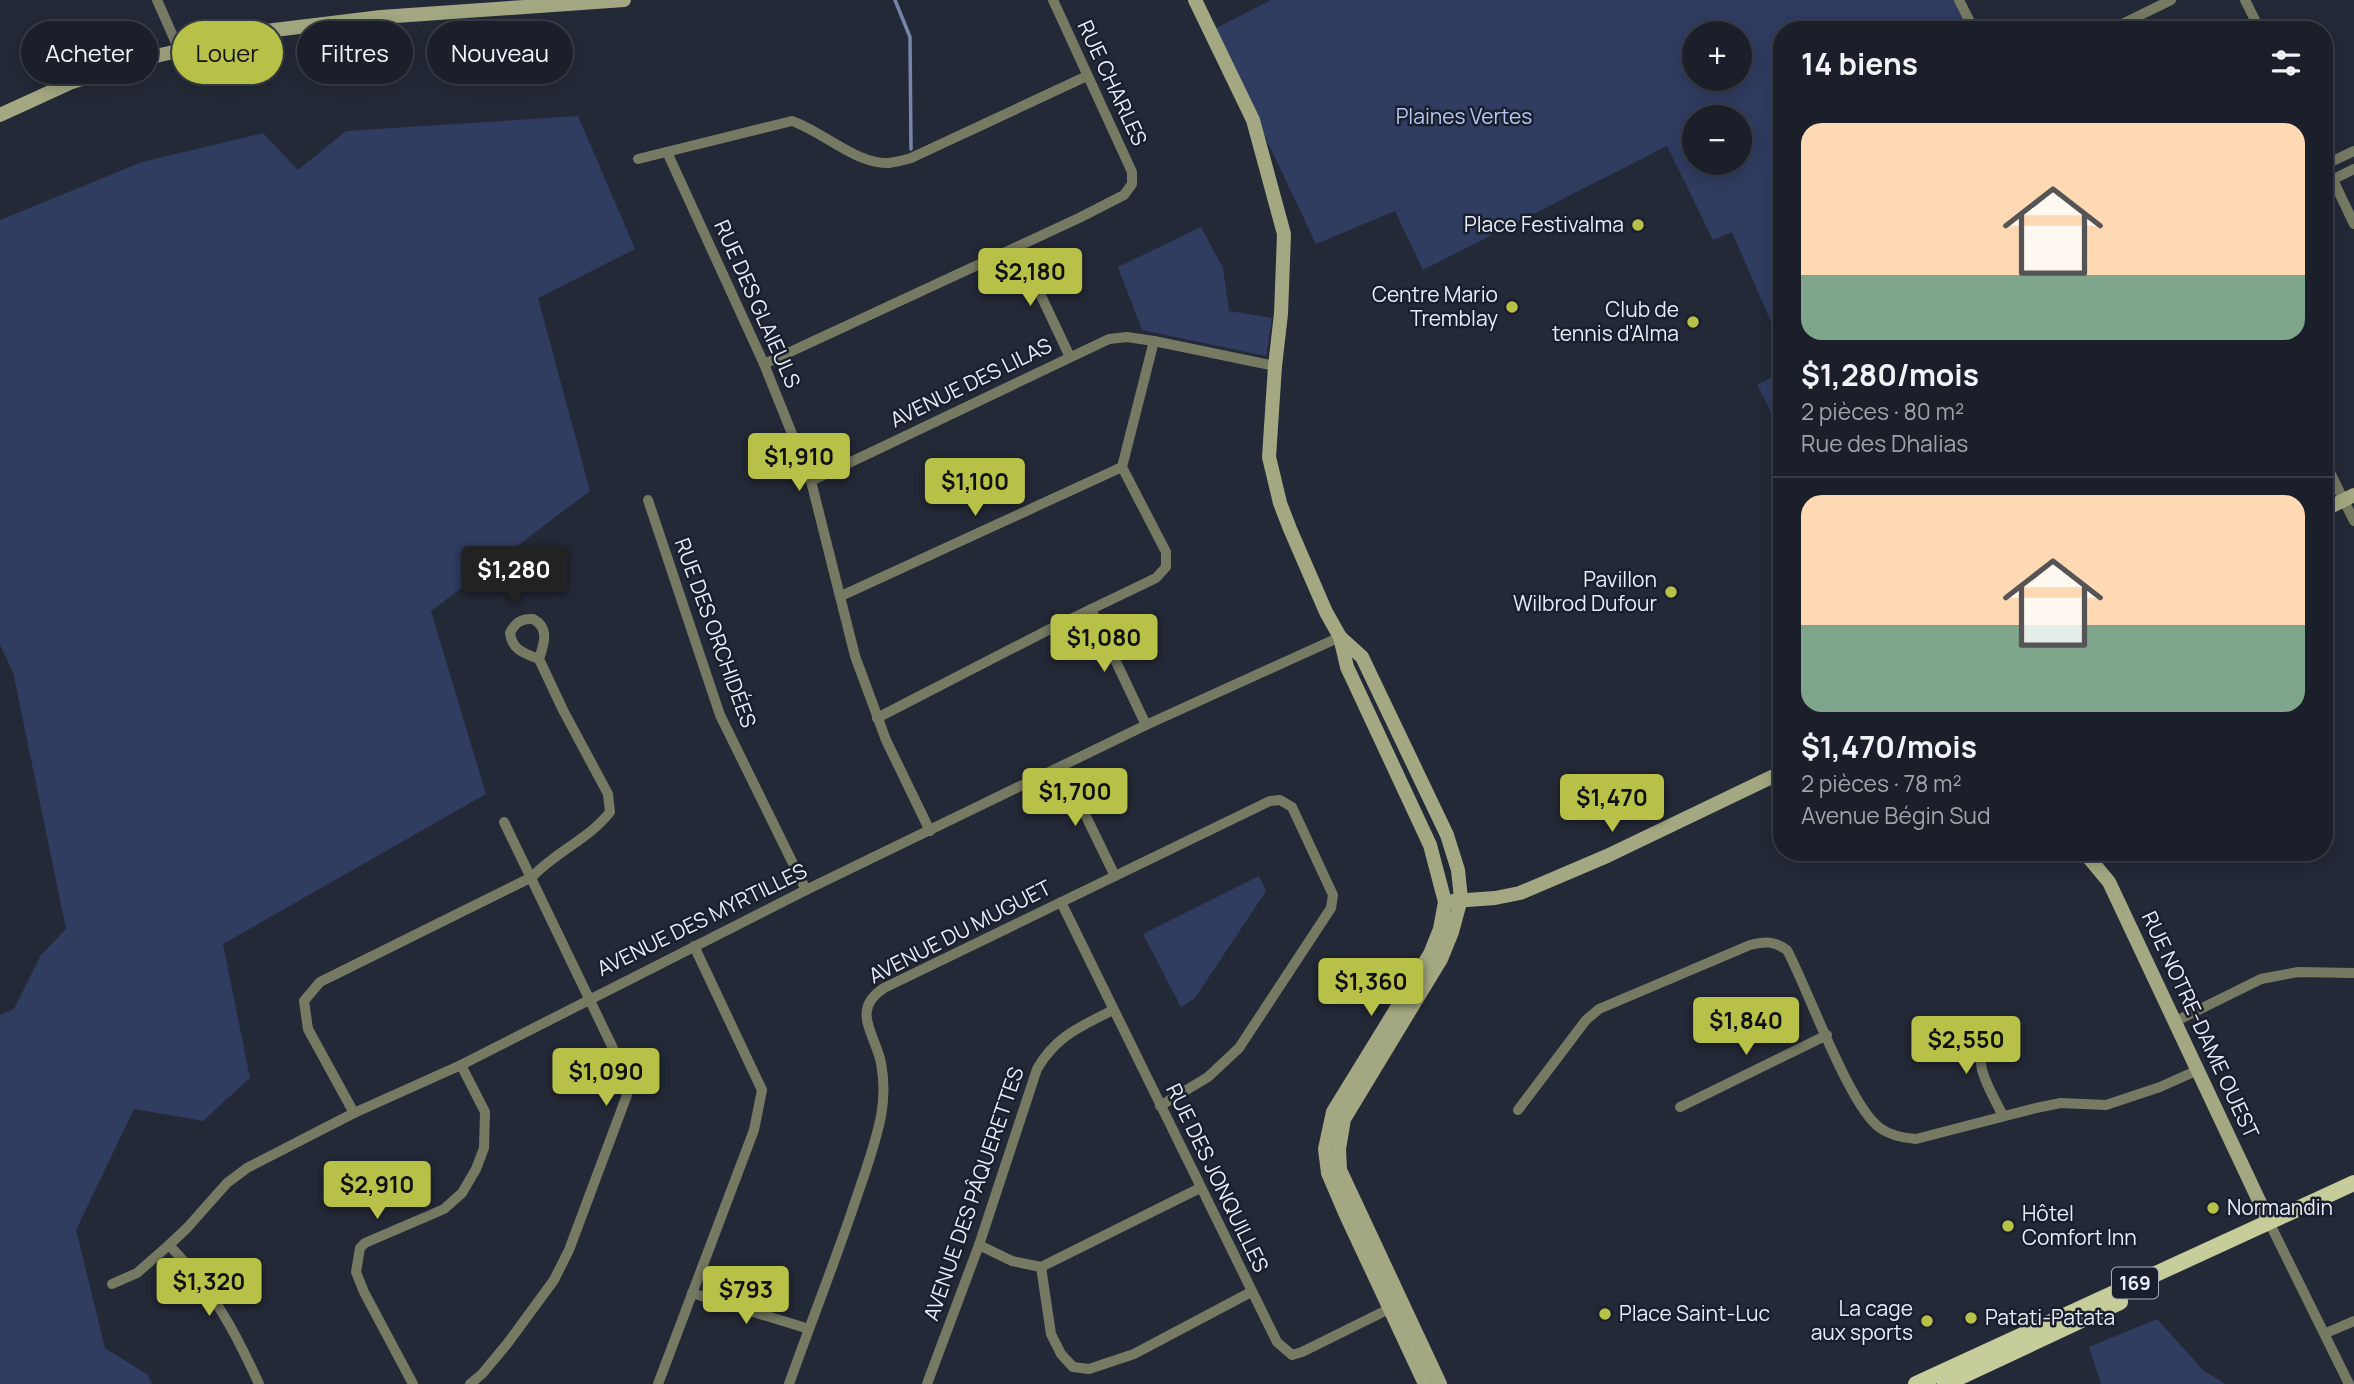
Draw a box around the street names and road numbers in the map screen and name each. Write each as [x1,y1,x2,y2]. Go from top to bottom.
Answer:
street label: RUE CHARLES [1072,15,1154,150]
street label: RUE DES GLAIEULS [708,215,808,392]
street label: AVENUE DES LILAS [885,331,1056,433]
street label: RUE DES ORCHIDÉES [669,534,763,731]
street label: AVENUE DES MYRTILLES [592,856,811,982]
street label: AVENUE DU MUGUET [864,873,1056,989]
street label: RUE NOTRE-DAME OUEST [2136,907,2266,1143]
street label: AVENUE DES PÂQUERETTES [916,1063,1030,1324]
street label: RUE DES JONQUILLES [1160,1079,1276,1277]
road number: 169 [2112,1268,2158,1298]

